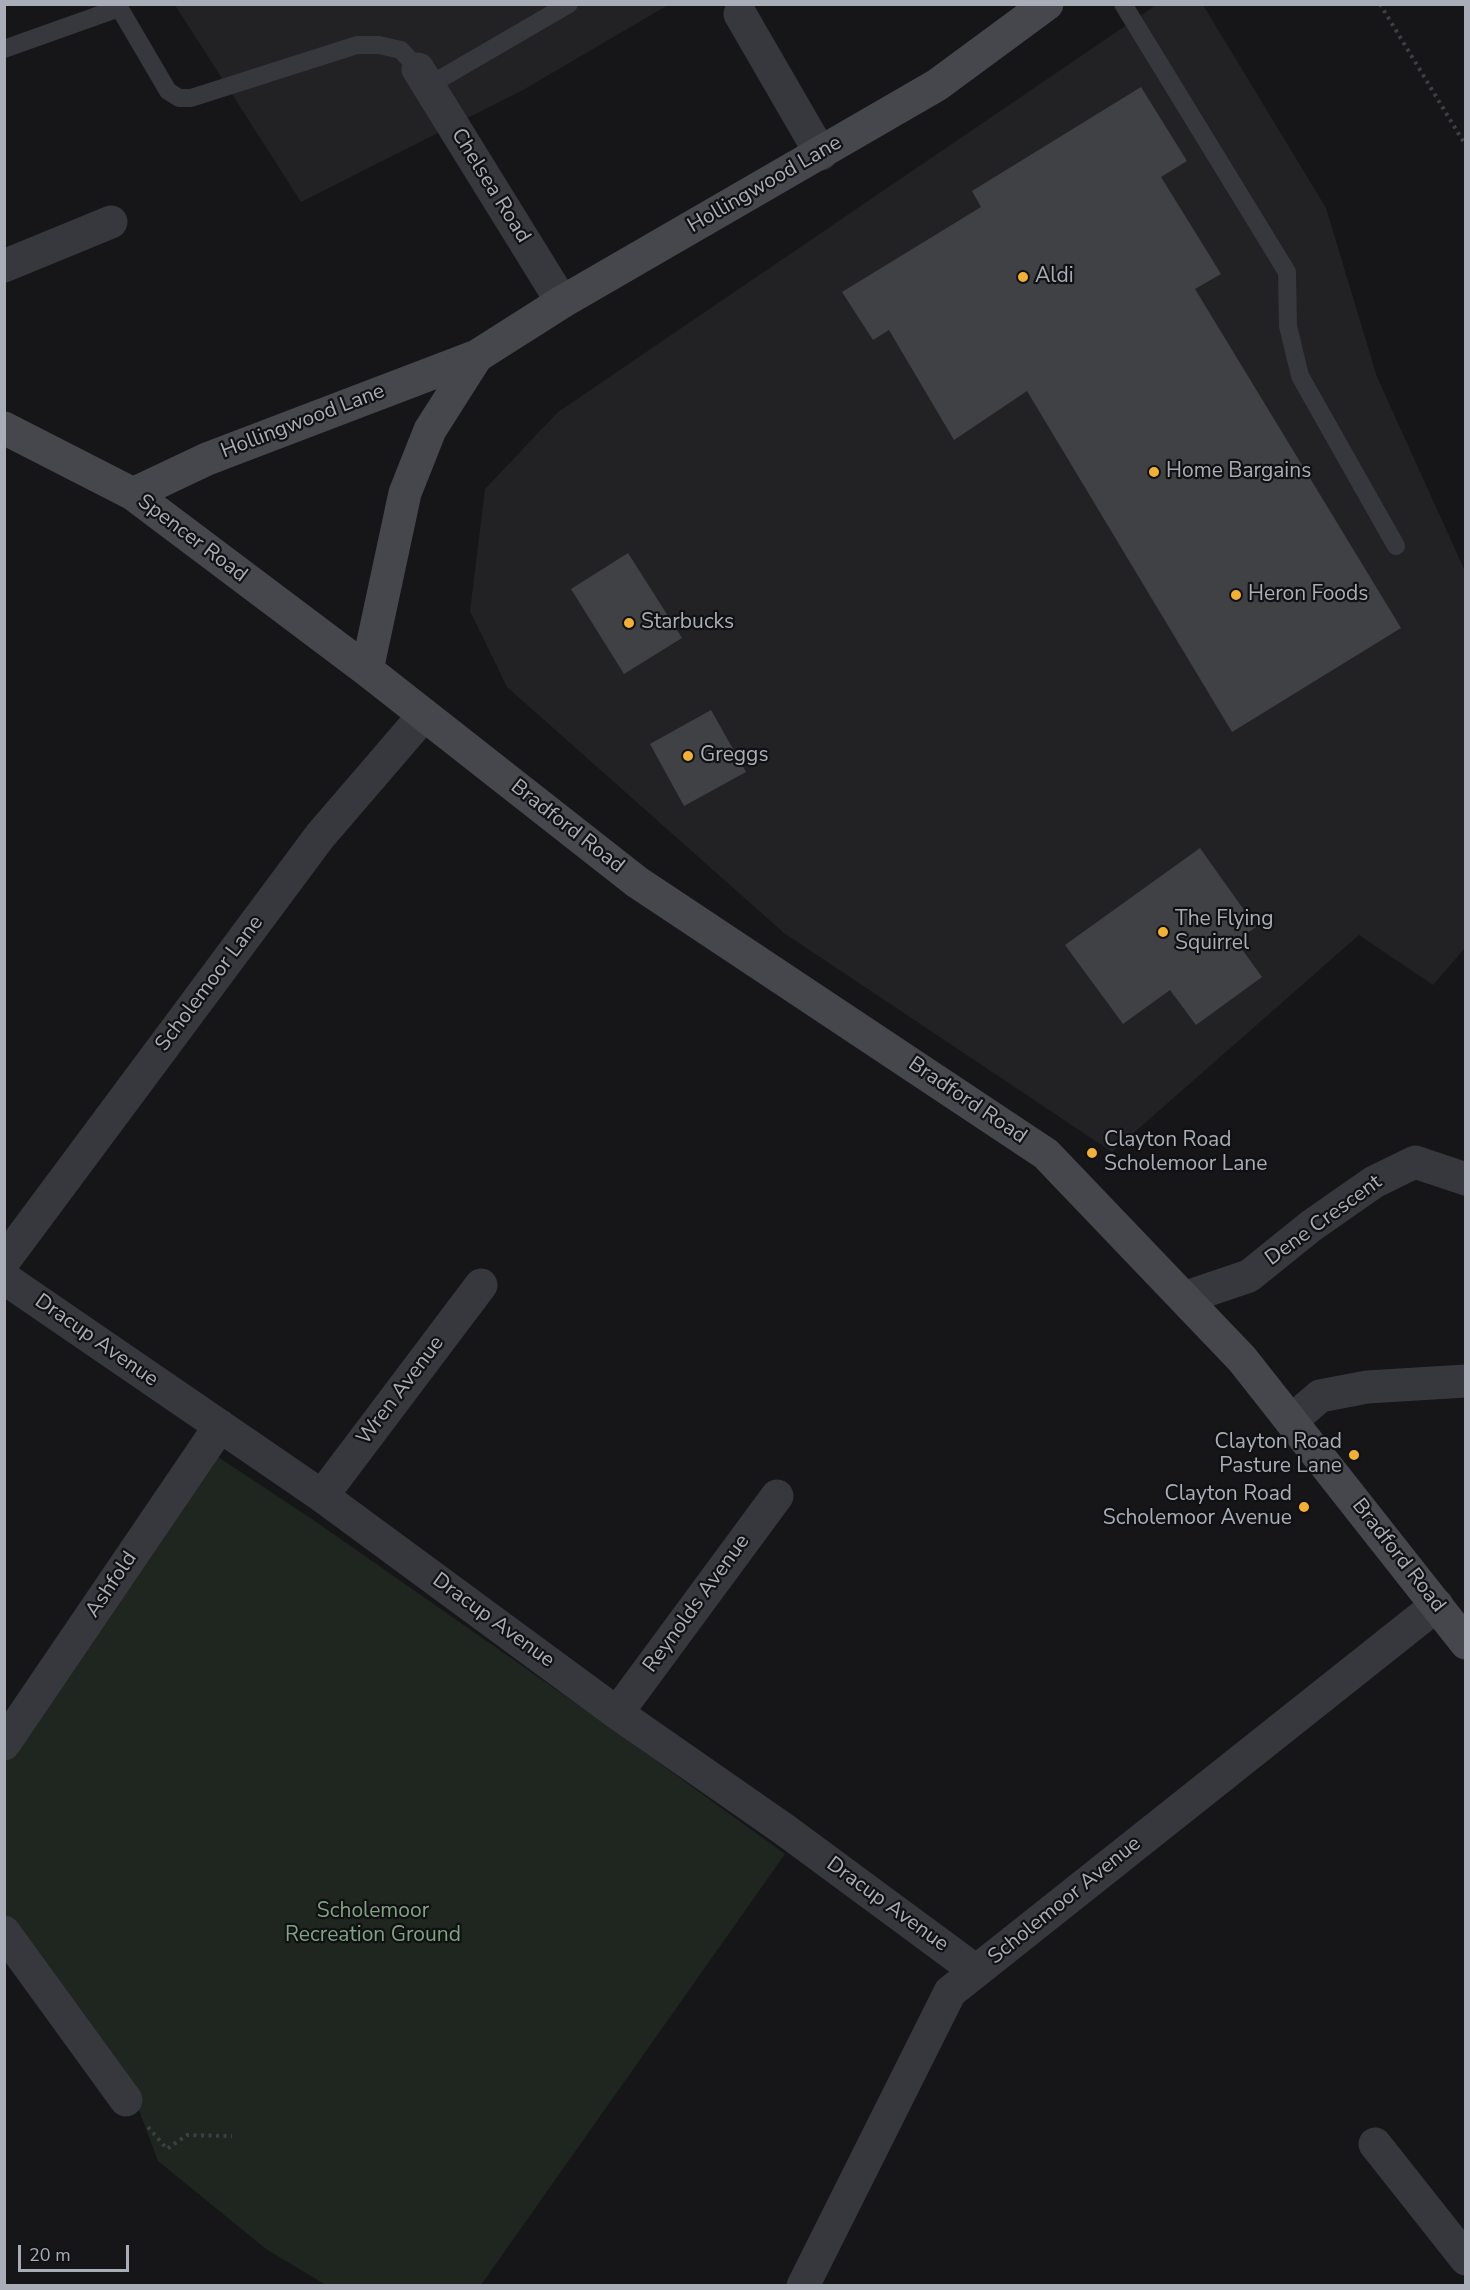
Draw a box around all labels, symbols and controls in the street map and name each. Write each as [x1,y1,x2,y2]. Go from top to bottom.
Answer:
street label: Chelsea Road [445,124,535,248]
street label: Hollingwood Lane [684,131,846,239]
place label: Aldi [1035,264,1074,290]
marker: Aldi [1016,270,1030,284]
street label: Hollingwood Lane [218,379,388,465]
place label: Home Bargains [1166,459,1311,485]
marker: Home Bargains [1147,465,1161,479]
street label: Spencer Road [132,490,252,588]
place label: Heron Foods [1248,582,1368,608]
marker: Heron Foods [1229,588,1243,602]
place label: Starbucks [641,610,734,636]
marker: Starbucks [622,616,636,630]
place label: Greggs [700,743,769,769]
marker: Greggs [681,749,695,763]
street label: Bradford Road [505,775,629,879]
place label: The Flying Squirrel [1175,907,1274,957]
street label: Scholemoor Lane [151,911,269,1057]
marker: The Flying Squirrel [1156,925,1170,939]
street label: Bradford Road [903,1052,1031,1150]
place label: Clayton Road Scholemoor Lane [1104,1128,1267,1178]
marker: Clayton Road Scholemoor Lane [1085,1146,1099,1160]
street label: Dene Crescent [1261,1170,1387,1272]
street label: Dracup Avenue [29,1289,163,1393]
street label: Wren Avenue [352,1332,450,1450]
place label: Clayton Road Pasture Lane [1215,1430,1342,1480]
marker: Clayton Road Pasture Lane [1347,1448,1361,1462]
place label: Clayton Road Scholemoor Avenue [1103,1482,1292,1532]
street label: Bradford Road [1346,1494,1450,1618]
marker: Clayton Road Scholemoor Avenue [1297,1500,1311,1514]
street label: Reynolds Avenue [638,1530,756,1678]
street label: Ashfold [81,1547,143,1623]
street label: Dracup Avenue [427,1568,559,1674]
street label: Scholemoor Avenue [984,1832,1146,1970]
street label: Dracup Avenue [821,1852,953,1958]
park label: Scholemoor Recreation Ground [285,1899,461,1949]
scale bar [21,2233,132,2271]
text: 20 m [29,2243,71,2267]

